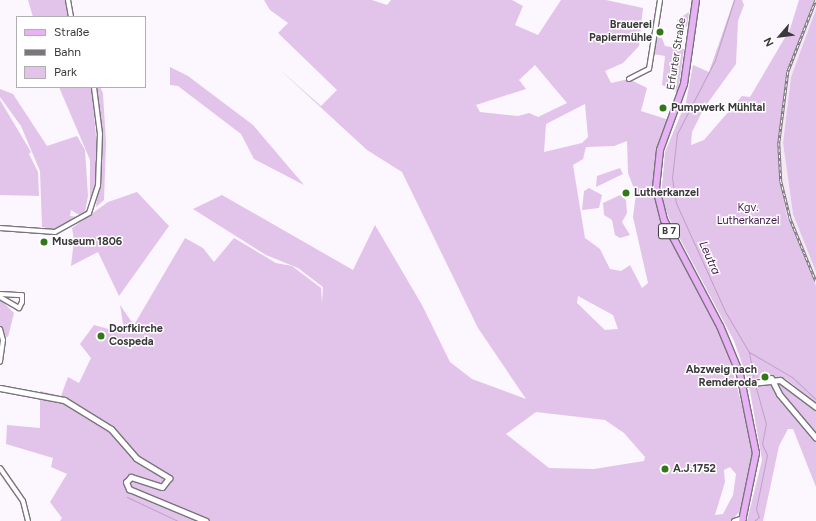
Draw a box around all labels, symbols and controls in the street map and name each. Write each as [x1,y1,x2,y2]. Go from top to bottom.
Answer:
legend [16,16,146,88]
north arrow [760,16,800,56]
street label: Erfurter Straße [665,17,689,91]
place label: Brauerei Papiermühle [589,19,652,45]
text: Straße [54,25,89,39]
marker: Brauerei Papiermühle [655,27,665,37]
text: N [761,35,777,49]
text: Bahn [54,45,81,59]
text: Park [54,65,77,79]
place label: Pumpwerk Mühltal [671,101,765,115]
marker: Pumpwerk Mühltal [658,103,668,113]
place label: Lutherkanzel [634,186,699,200]
marker: Lutherkanzel [621,188,631,198]
park label: Kgv. Lutherkanzel [717,202,779,228]
road number: B 7 [657,223,681,239]
place label: Museum 1806 [52,235,122,249]
marker: Museum 1806 [39,237,49,247]
water label: Leutra [695,239,723,277]
place label: Dorfkirche Cospeda [109,323,163,349]
marker: Dorfkirche Cospeda [96,331,106,341]
place label: Abzweig nach Remderoda [686,364,757,390]
marker: Abzweig nach Remderoda [760,372,770,382]
place label: A.J.1752 [673,462,716,476]
marker: A.J.1752 [660,464,670,474]

